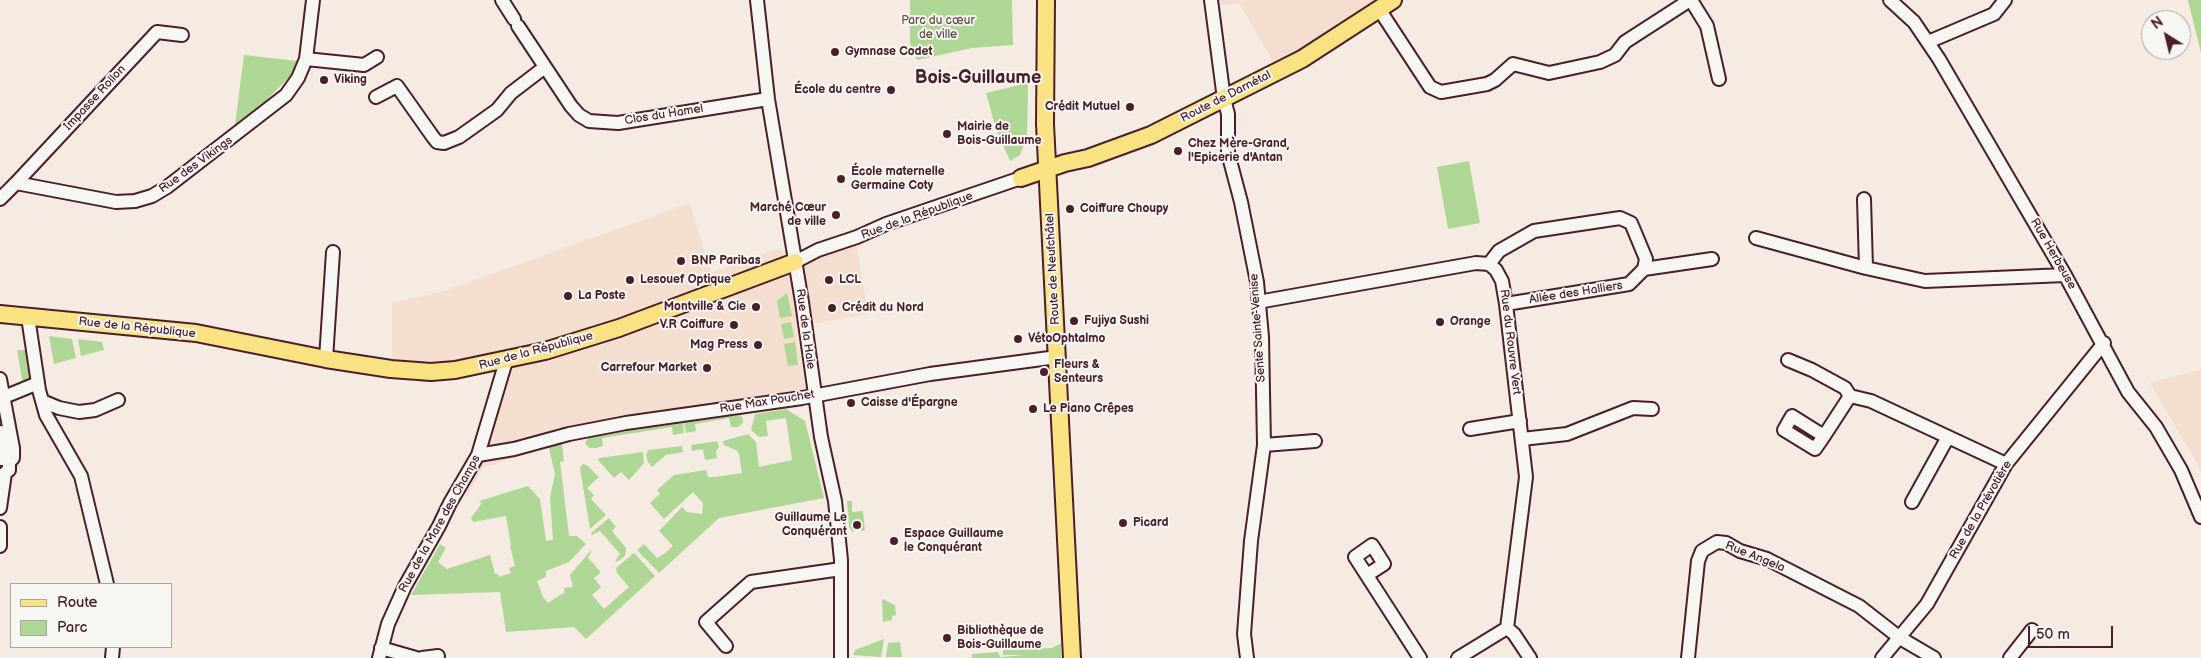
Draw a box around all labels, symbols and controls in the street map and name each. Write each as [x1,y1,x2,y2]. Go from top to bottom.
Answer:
north arrow [2141,10,2191,60]
text: N [2148,13,2167,33]
park label: Parc du cœur de ville [901,14,975,42]
place label: Gymnase Codet [845,45,932,59]
marker: Gymnase Codet [829,46,841,58]
street label: Impasse Rollon [61,62,129,134]
district label: Bois-Guillaume [915,67,1041,89]
street label: Route de Darnétal [1178,68,1274,126]
place label: Viking [334,73,367,87]
marker: Viking [318,74,330,86]
place label: École du centre [794,83,881,97]
marker: École du centre [885,84,897,96]
place label: Crédit Mutuel [1045,100,1120,114]
marker: Crédit Mutuel [1124,101,1136,113]
street label: Clos du Hamel [624,102,704,128]
place label: Mairie de Bois-Guillaume [957,120,1041,148]
marker: Mairie de Bois-Guillaume [941,128,953,140]
street label: Rue des Vikings [156,134,236,196]
place label: Chez Mère-Grand, l'Epicerie d'Antan [1188,137,1289,165]
marker: Chez Mère-Grand, l'Epicerie d'Antan [1172,145,1184,157]
place label: École maternelle Germaine Coty [851,165,945,193]
marker: École maternelle Germaine Coty [835,173,847,185]
street label: Rue de la République [859,189,975,243]
place label: Marché Cœur de ville [750,201,826,229]
place label: Coiffure Choupy [1080,202,1168,216]
marker: Coiffure Choupy [1064,203,1076,215]
marker: Marché Cœur de ville [830,209,842,221]
street label: Route de Neufchâtel [1043,213,1063,325]
street label: Rue Herbeuse [2027,216,2079,292]
place label: BNP Paribas [691,254,761,268]
marker: BNP Paribas [675,255,687,267]
place label: Lesouef Optique [640,273,731,287]
place label: LCL [839,273,861,287]
street label: Sente Sainte-Venise [1247,273,1269,383]
marker: Lesouef Optique [624,274,636,286]
marker: LCL [823,274,835,286]
street label: Allée des Halliers [1528,278,1624,308]
street label: Rue de la Haie [792,288,818,370]
street label: Rue du Rouvre Vert [1496,288,1524,396]
place label: La Poste [578,289,625,303]
marker: La Poste [562,290,574,302]
place label: Montville & Cie [664,300,746,314]
marker: Montville & Cie [750,301,762,313]
place label: Crédit du Nord [842,301,924,315]
marker: Crédit du Nord [826,302,838,314]
place label: Fujiya Sushi [1084,314,1149,328]
street label: Rue de la République [78,315,196,341]
marker: Fujiya Sushi [1068,315,1080,327]
place label: Orange [1450,315,1491,329]
marker: Orange [1434,316,1446,328]
place label: V.R Coiffure [660,318,724,332]
marker: V.R Coiffure [728,319,740,331]
street label: Rue de la République [477,329,595,373]
place label: VétoOphtalmo [1028,332,1105,346]
marker: VétoOphtalmo [1012,333,1024,345]
place label: Mag Press [690,338,748,352]
marker: Mag Press [752,339,764,351]
place label: Fleurs & Senteurs [1054,358,1103,386]
place label: Carrefour Market [601,361,697,375]
marker: Carrefour Market [701,362,713,374]
marker: Fleurs & Senteurs [1038,366,1050,378]
street label: Rue Max Pouchet [719,387,815,417]
place label: Caisse d'Épargne [861,396,958,410]
marker: Caisse d'Épargne [845,397,857,409]
place label: Le Piano Crêpes [1043,402,1134,416]
marker: Le Piano Crêpes [1027,403,1039,415]
street label: Rue de la Mare des Champs [396,453,484,595]
street label: Rue de la Prévotière [1947,458,2015,562]
place label: Guillaume Le Conquérant [775,511,847,539]
place label: Picard [1133,516,1168,530]
marker: Picard [1117,517,1129,529]
marker: Guillaume Le Conquérant [851,519,863,531]
place label: Espace Guillaume le Conquérant [904,527,1003,555]
marker: Espace Guillaume le Conquérant [888,535,900,547]
street label: Rue Angela [1723,539,1787,575]
legend [10,583,172,648]
text: Route [57,593,97,612]
scale bar [2031,616,2116,648]
text: Parc [57,618,87,637]
place label: Bibliothèque de Bois-Guillaume [957,624,1044,652]
text: 50 m [2036,625,2070,644]
marker: Bibliothèque de Bois-Guillaume [941,632,953,644]

